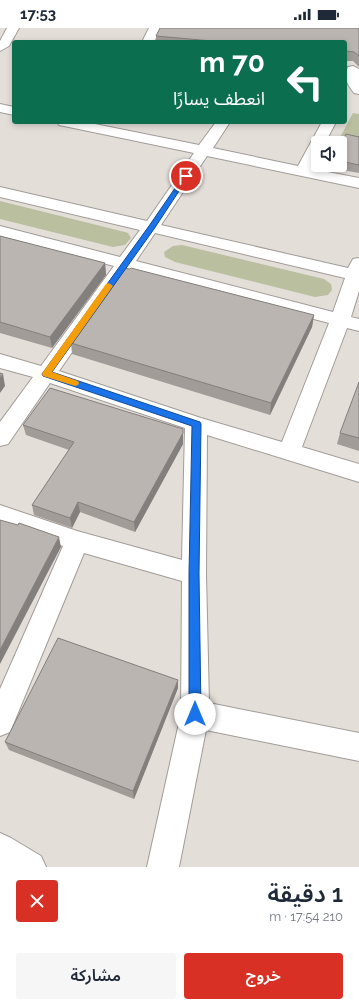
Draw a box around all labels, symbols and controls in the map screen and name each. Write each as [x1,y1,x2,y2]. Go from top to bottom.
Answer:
text: 17:53 [20,5,56,23]
text: 70 m [199,46,265,79]
icon: left [279,56,331,108]
text: انعطف يسارًا [173,88,265,109]
map controls [311,136,347,172]
button: sound [311,136,347,172]
pin [169,159,203,193]
icon: arrive [175,165,197,187]
position arrow [174,693,216,735]
text: 1 دقيقة [268,879,343,908]
button: close [16,880,58,922]
text: 210 m · 17:54 [269,909,343,924]
button: مشاركة [16,953,176,999]
button: خروج [184,953,343,999]

